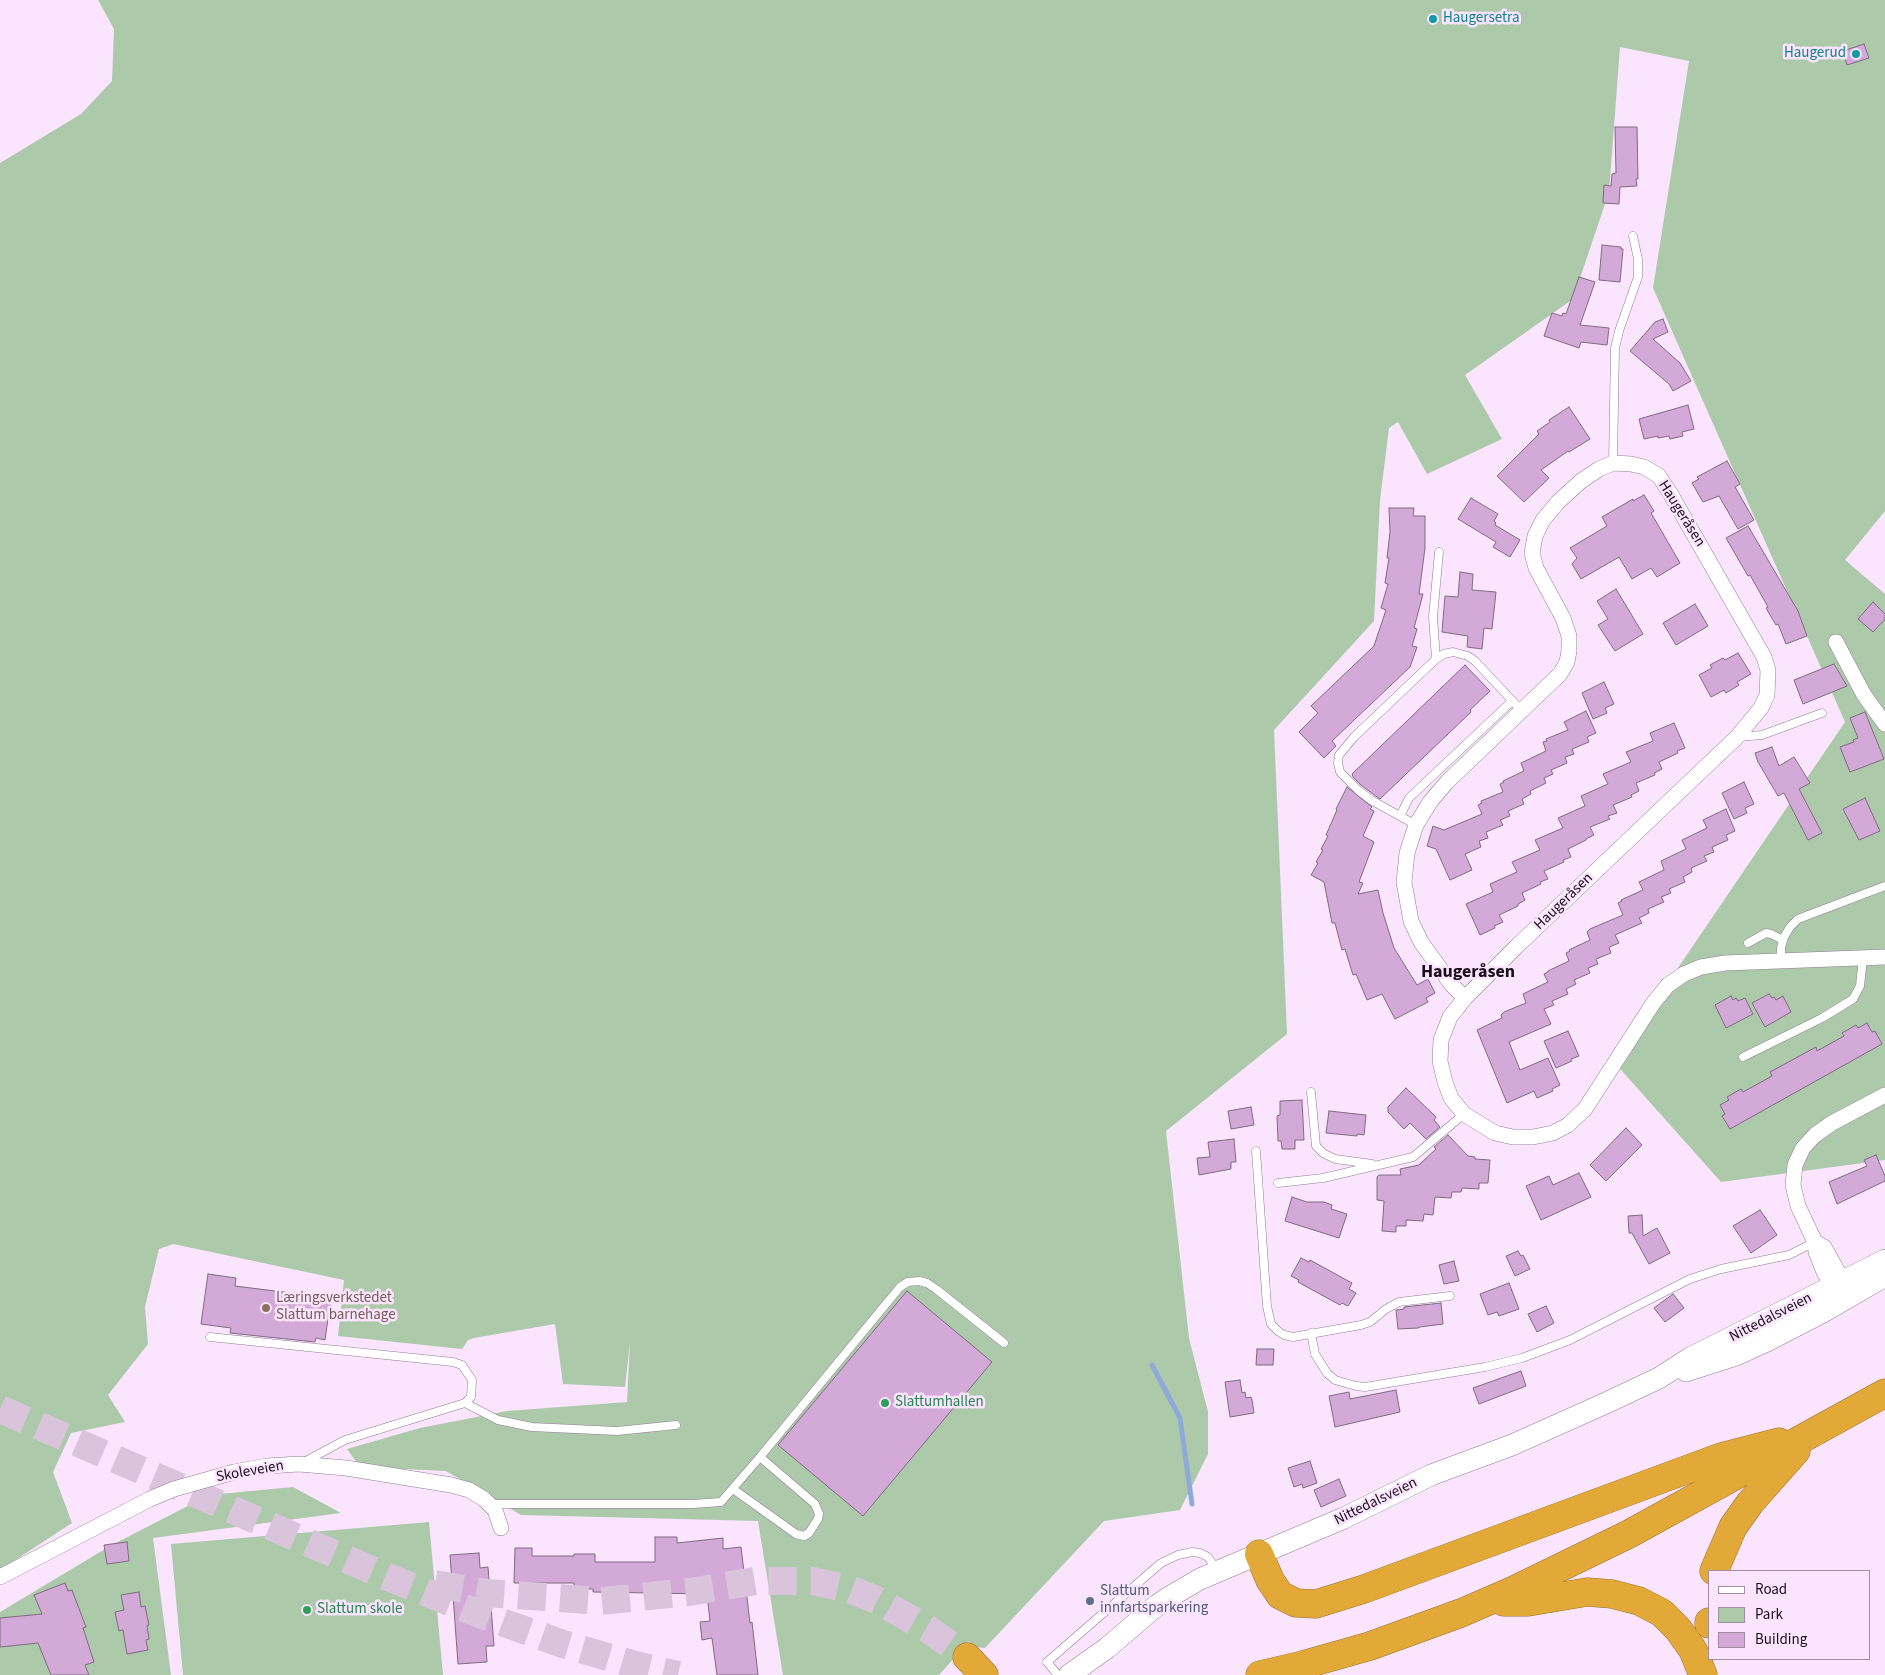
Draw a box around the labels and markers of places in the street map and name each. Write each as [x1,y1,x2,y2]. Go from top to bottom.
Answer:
place label: Haugersetra [1443,10,1519,28]
marker: Haugersetra [1427,13,1439,25]
place label: Haugerud [1784,45,1846,63]
marker: Haugerud [1850,48,1862,60]
place label: Læringsverkstedet Slattum barnehage [276,1290,396,1325]
marker: Læringsverkstedet Slattum barnehage [260,1302,272,1314]
place label: Slattumhallen [895,1394,984,1412]
marker: Slattumhallen [879,1397,891,1409]
place label: Slattum innfartsparkering [1100,1583,1208,1618]
marker: Slattum innfartsparkering [1084,1595,1096,1607]
place label: Slattum skole [317,1601,402,1619]
marker: Slattum skole [301,1604,313,1616]

